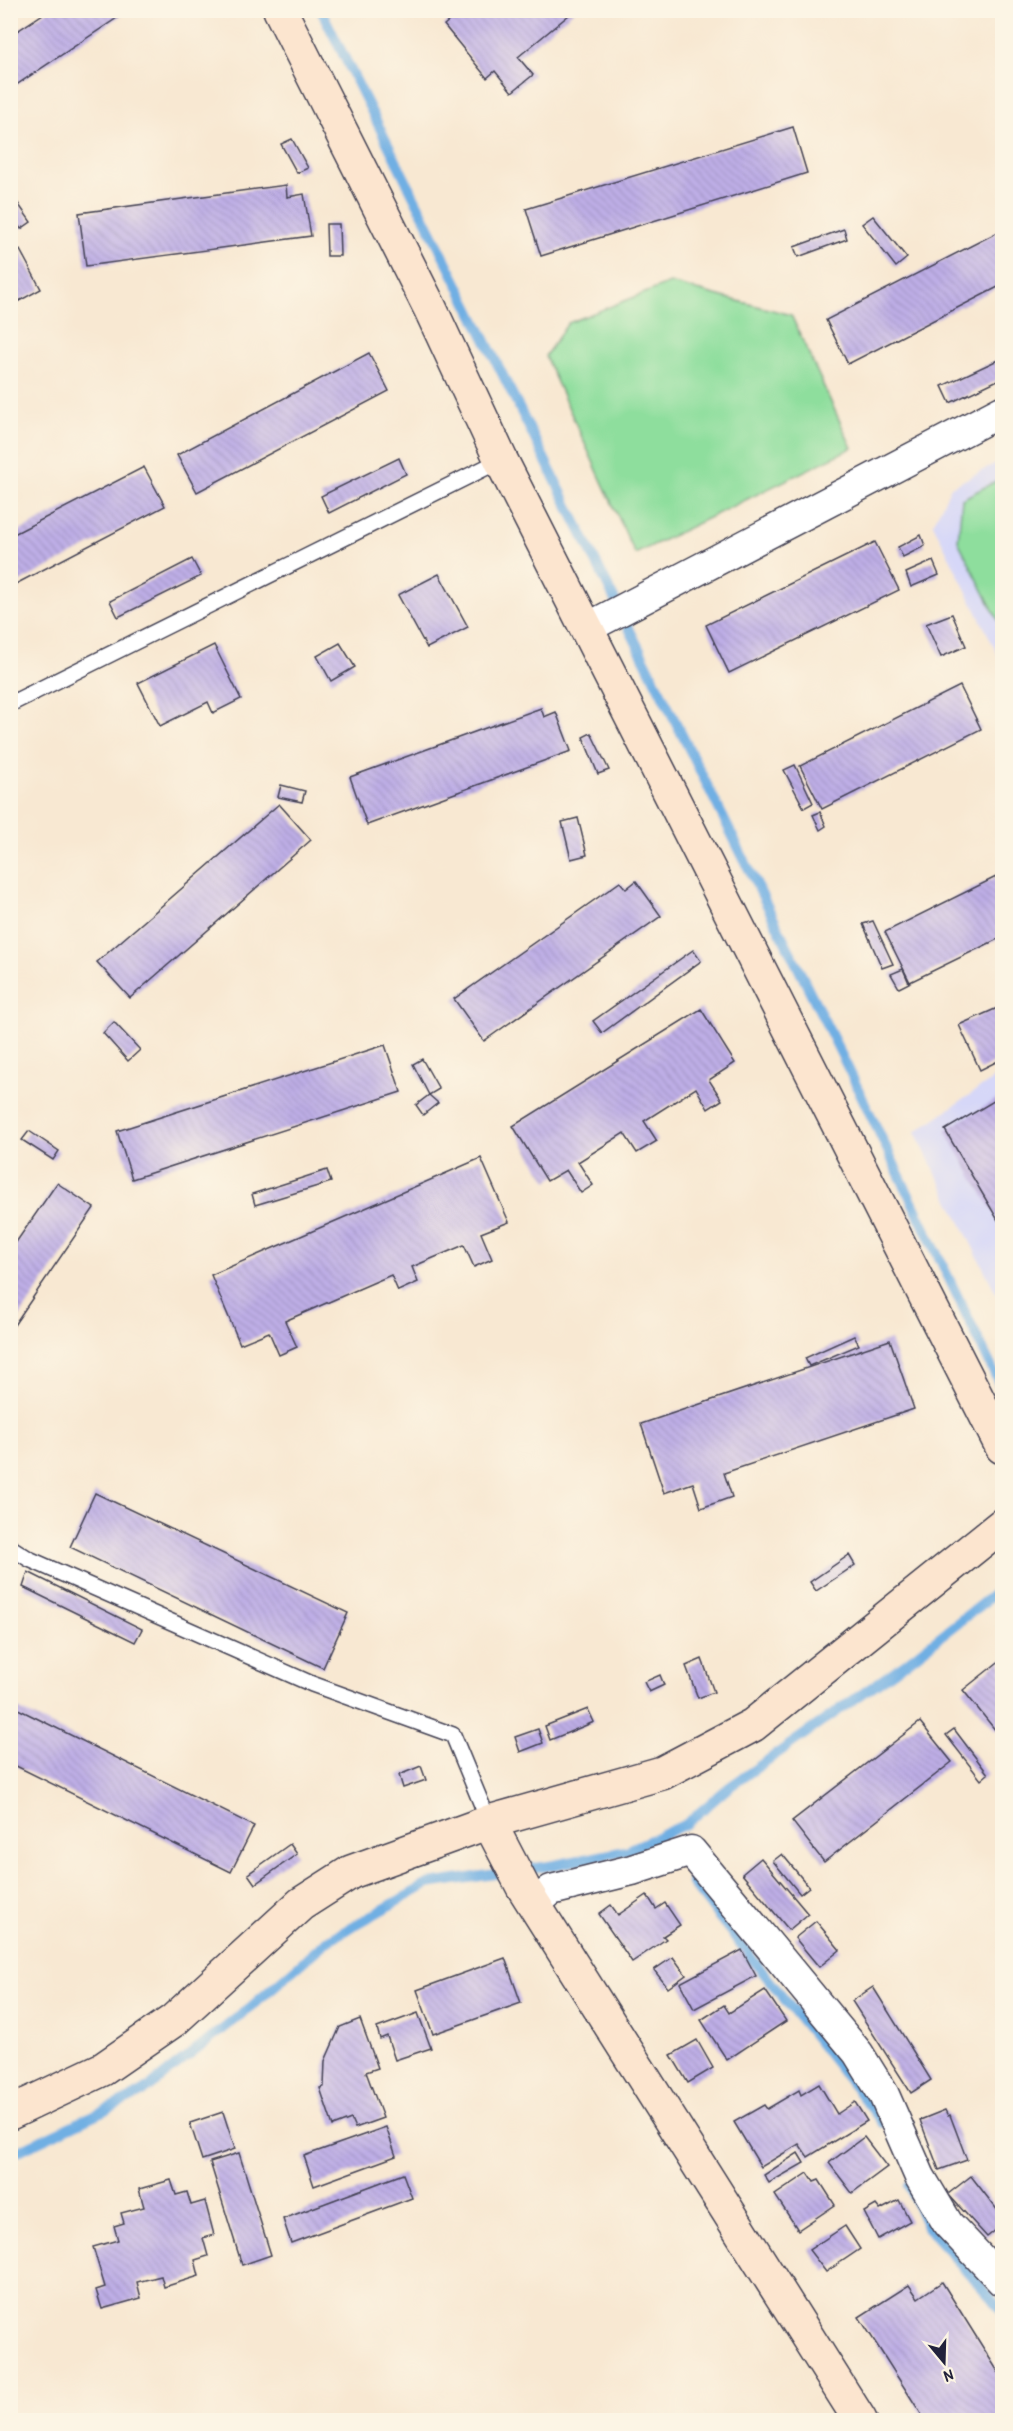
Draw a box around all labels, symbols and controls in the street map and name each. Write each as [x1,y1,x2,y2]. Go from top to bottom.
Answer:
north arrow [914,2332,974,2392]
text: N [941,2364,956,2388]

